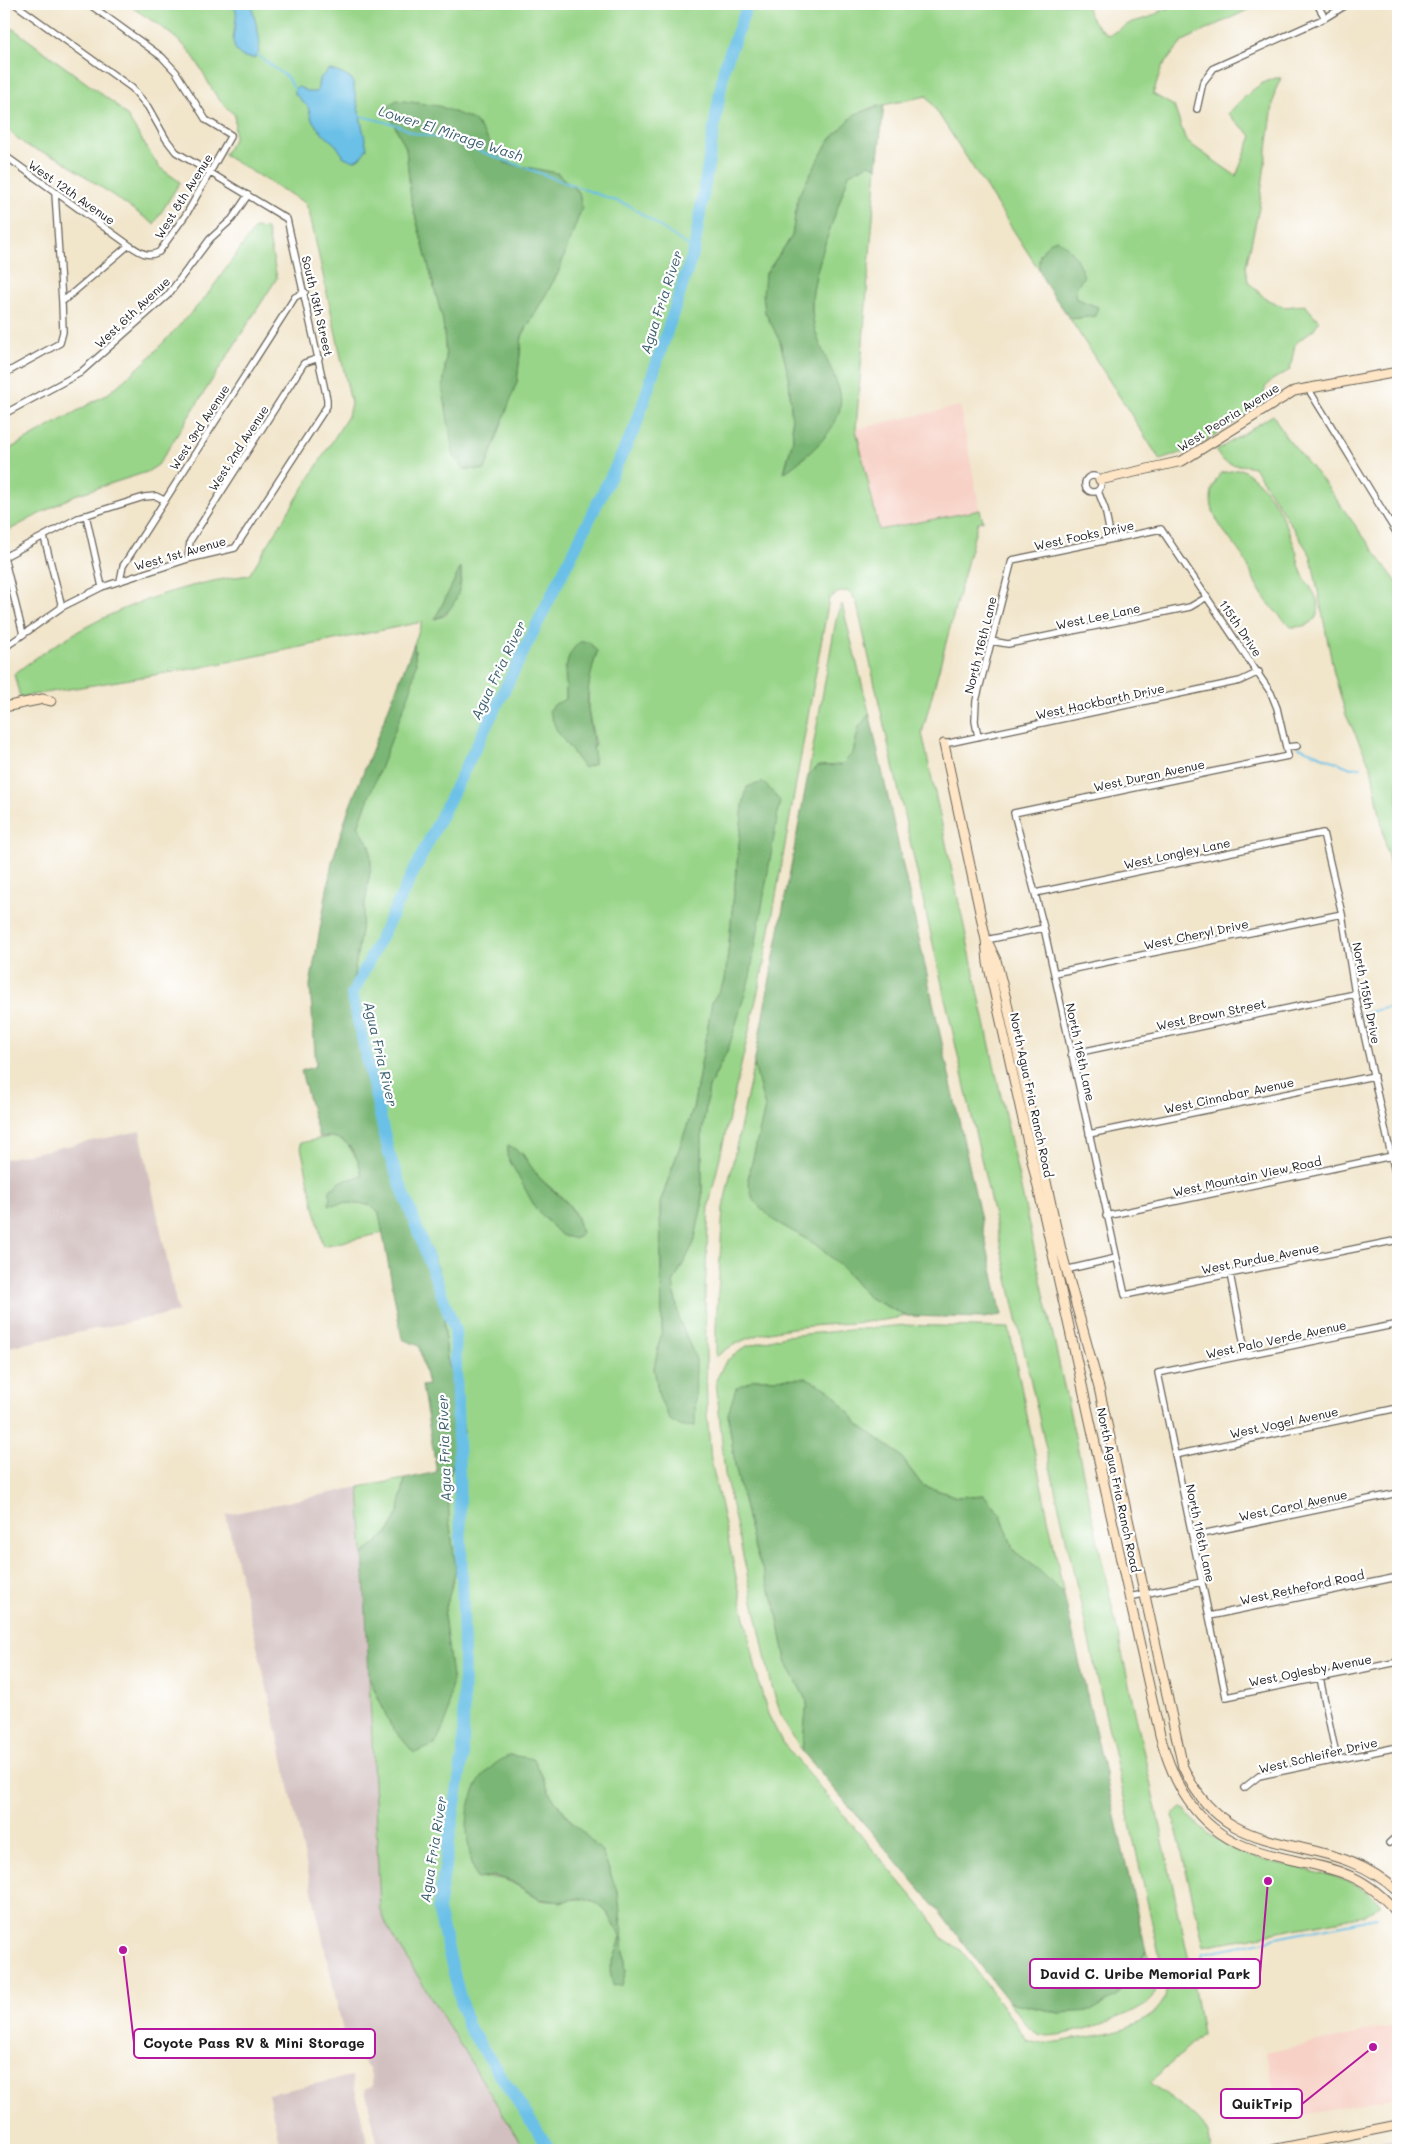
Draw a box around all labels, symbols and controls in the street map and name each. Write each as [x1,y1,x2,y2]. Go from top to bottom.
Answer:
water label: Lower El Mirage Wash [376,101,526,165]
street label: West 8th Avenue [150,150,216,242]
street label: West 12th Avenue [25,156,119,228]
water label: Agua Fria River [635,248,687,356]
street label: South 13th Street [299,254,337,358]
street label: West 6th Avenue [91,273,173,351]
street label: West Peoria Avenue [1174,379,1282,455]
street label: West 3rd Avenue [165,381,233,473]
street label: West 2nd Avenue [204,402,272,494]
street label: West Fooks Drive [1033,517,1135,553]
street label: West 1st Avenue [132,532,228,574]
street label: North 116th Lane [960,595,1000,695]
street label: 115th Drive [1216,596,1266,660]
street label: West Lee Lane [1054,599,1142,633]
water label: Agua Fria River [466,618,530,722]
street label: West Hackbarth Drive [1034,680,1166,722]
street label: West Duran Avenue [1092,755,1206,795]
street label: West Longley Lane [1122,834,1232,872]
street label: West Cheryl Drive [1142,915,1250,953]
street label: North 115th Drive [1349,941,1385,1045]
street label: West Brown Street [1155,995,1267,1033]
water label: Agua Fria River [360,1000,402,1108]
street label: North 116th Lane [1063,1002,1099,1102]
street label: North Agua Fria Ranch Road [1007,1011,1057,1179]
street label: West Cinnabar Avenue [1163,1073,1295,1117]
street label: West Mountain View Road [1171,1152,1323,1200]
street label: West Purdue Avenue [1200,1239,1320,1277]
street label: West Palo Verde Avenue [1204,1316,1348,1362]
water label: Agua Fria River [433,1394,455,1502]
street label: West Vogel Avenue [1228,1403,1340,1441]
street label: North Agua Fria Ranch Road [1094,1406,1144,1574]
street label: North 116th Lane [1183,1483,1219,1583]
street label: West Carol Avenue [1237,1486,1349,1524]
street label: West Retheford Road [1238,1566,1366,1608]
street label: West Oglesby Avenue [1247,1650,1373,1690]
street label: West Schleifer Drive [1257,1734,1379,1776]
water label: Agua Fria River [415,1794,451,1904]
callout: David C. Uribe Memorial Park [1030,1959,1260,1988]
text: David C. Uribe Memorial Park [1040,1964,1250,1983]
callout: Coyote Pass RV & Mini Storage [134,2029,375,2058]
text: Coyote Pass RV & Mini Storage [143,2033,365,2052]
callout: QuikTrip [1221,2089,1302,2118]
text: QuikTrip [1232,2094,1293,2113]

